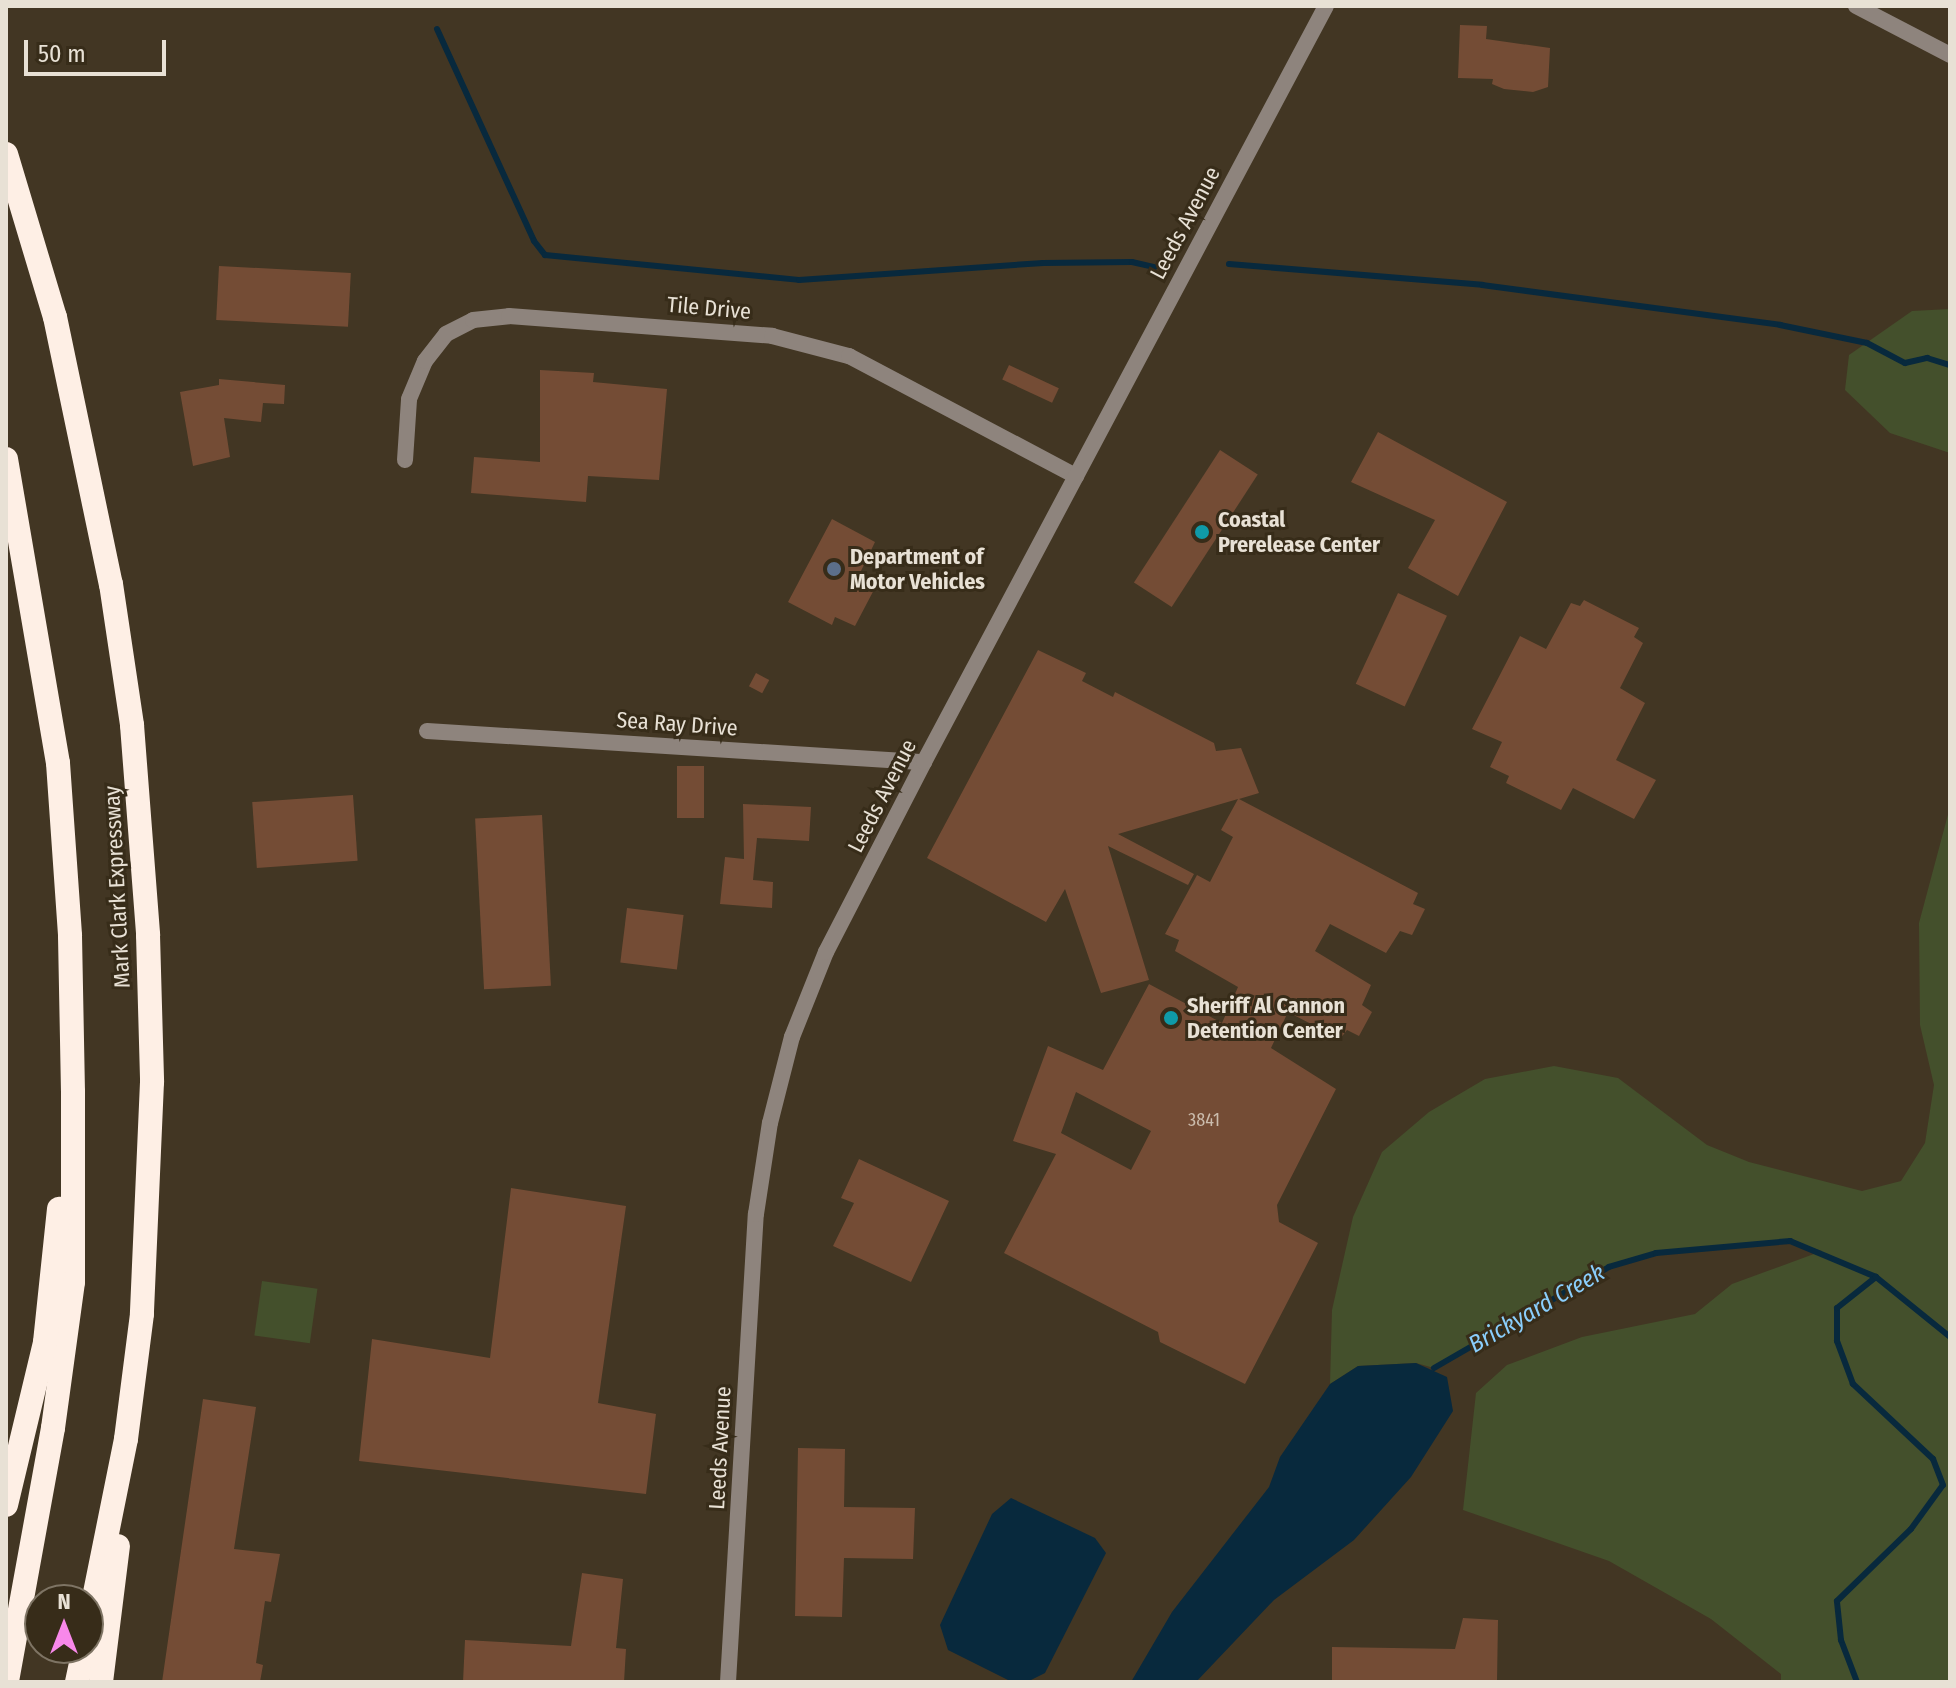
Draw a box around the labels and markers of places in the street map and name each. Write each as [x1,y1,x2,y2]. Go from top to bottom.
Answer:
place label: Coastal Prerelease Center [1218,506,1380,558]
marker: Coastal Prerelease Center [1193,523,1211,541]
place label: Department of Motor Vehicles [850,543,985,594]
marker: Department of Motor Vehicles [825,560,843,578]
place label: Sheriff Al Cannon Detention Center [1187,992,1345,1044]
marker: Sheriff Al Cannon Detention Center [1162,1009,1180,1027]

